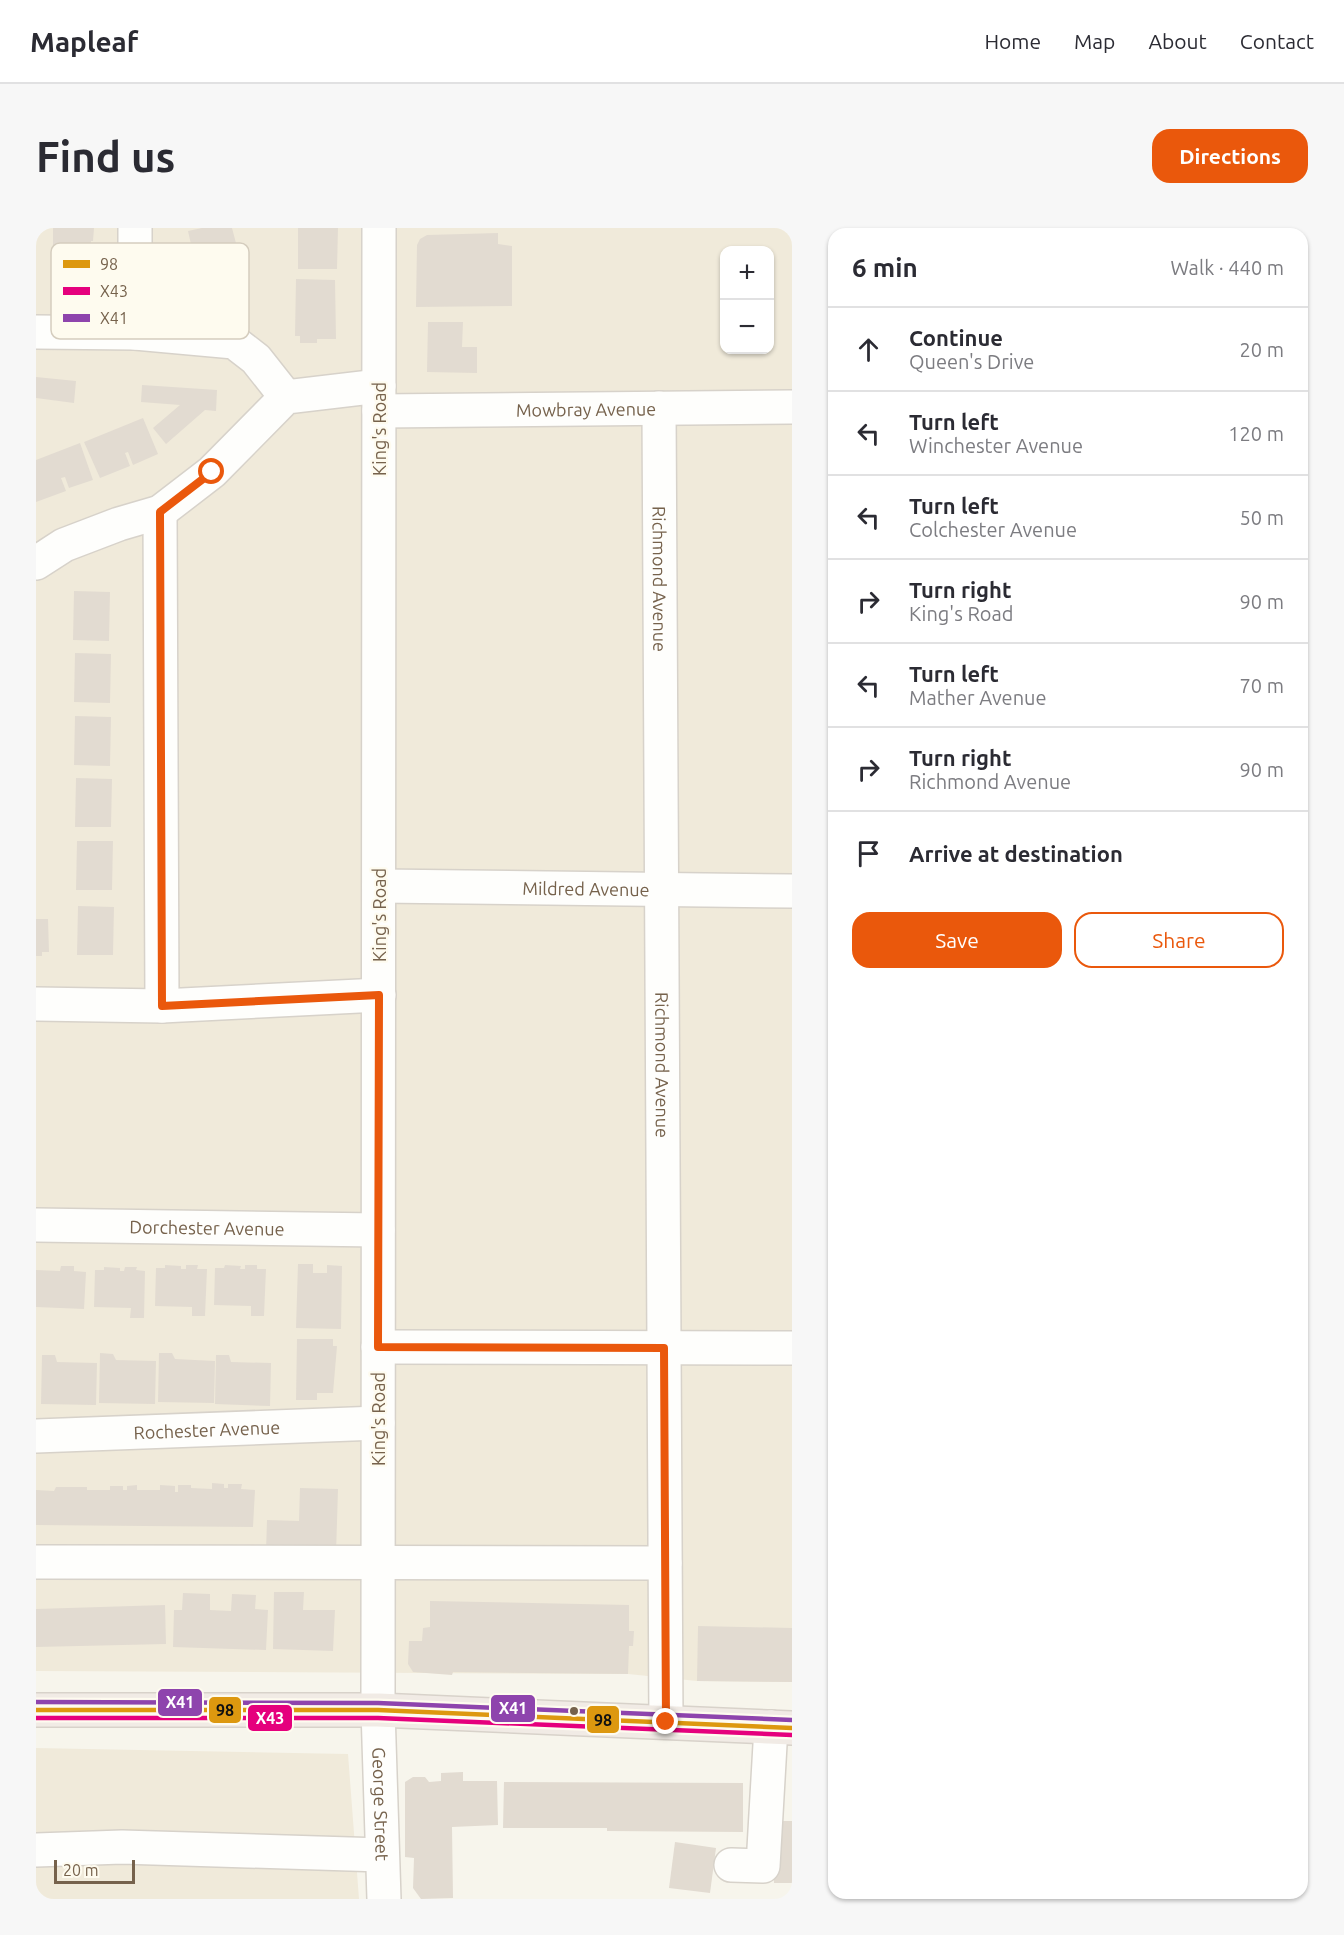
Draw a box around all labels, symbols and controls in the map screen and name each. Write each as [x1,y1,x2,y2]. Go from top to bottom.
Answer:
text: Mapleaf [30,26,138,57]
text: Home [984,29,1041,53]
text: Map [1074,29,1115,53]
text: About [1148,29,1207,53]
text: Contact [1240,29,1314,53]
button: Directions [1152,129,1308,183]
text: Find us [36,133,175,180]
legend [51,243,249,339]
map controls [720,246,774,354]
button: + [720,246,774,300]
text: 6 min [852,253,918,282]
text: 98 [100,255,118,273]
text: Walk · 440 m [1171,256,1284,279]
text: X43 [100,282,128,300]
button: − [720,300,774,354]
text: X41 [100,309,128,327]
text: Continue [909,325,1003,350]
icon: ahead [852,333,885,366]
text: 20 m [1240,338,1284,361]
text: Queen's Drive [909,350,1034,373]
street label: King's Road [369,382,389,476]
street label: Mowbray Avenue [516,398,656,420]
text: Turn left [909,409,999,434]
icon: left [852,417,885,450]
text: 120 m [1228,422,1284,445]
text: Winchester Avenue [909,434,1083,457]
route start [198,458,224,484]
text: Turn left [909,493,999,518]
icon: left [852,501,885,534]
street label: Richmond Avenue [650,506,670,652]
text: 50 m [1240,506,1284,529]
text: Colchester Avenue [909,518,1077,541]
text: Turn right [909,577,1011,602]
icon: right [852,585,885,618]
text: 90 m [1240,590,1284,613]
text: King's Road [909,602,1014,625]
text: Turn left [909,661,999,686]
icon: left [852,669,885,702]
text: 70 m [1240,674,1284,697]
text: Mather Avenue [909,686,1047,709]
text: Turn right [909,745,1011,770]
icon: right [852,753,885,786]
text: 90 m [1240,758,1284,781]
text: Richmond Avenue [909,770,1071,793]
icon: arrive [852,837,885,870]
text: Arrive at destination [909,841,1123,866]
street label: King's Road [369,868,389,962]
street label: Mildred Avenue [522,878,650,899]
button: Save [852,912,1062,968]
button: Share [1074,912,1284,968]
street label: Richmond Avenue [652,992,673,1138]
street label: Dorchester Avenue [129,1216,285,1239]
street label: King's Road [368,1372,388,1466]
street label: Rochester Avenue [133,1417,281,1442]
line badge: X41 [157,1688,203,1717]
text: X41 [166,1693,194,1711]
line badge: X41 [490,1694,536,1723]
line badge: 98 [208,1696,242,1724]
text: X41 [499,1699,527,1717]
text: 98 [216,1701,234,1719]
line badge: X43 [247,1704,293,1732]
unlabelled marker [568,1705,580,1717]
line badge: 98 [586,1705,620,1734]
route end [652,1708,678,1734]
text: X43 [256,1709,284,1727]
text: 98 [594,1711,612,1729]
street label: George Street [369,1747,393,1861]
scale bar [54,1857,135,1884]
text: 20 m [63,1861,99,1879]

